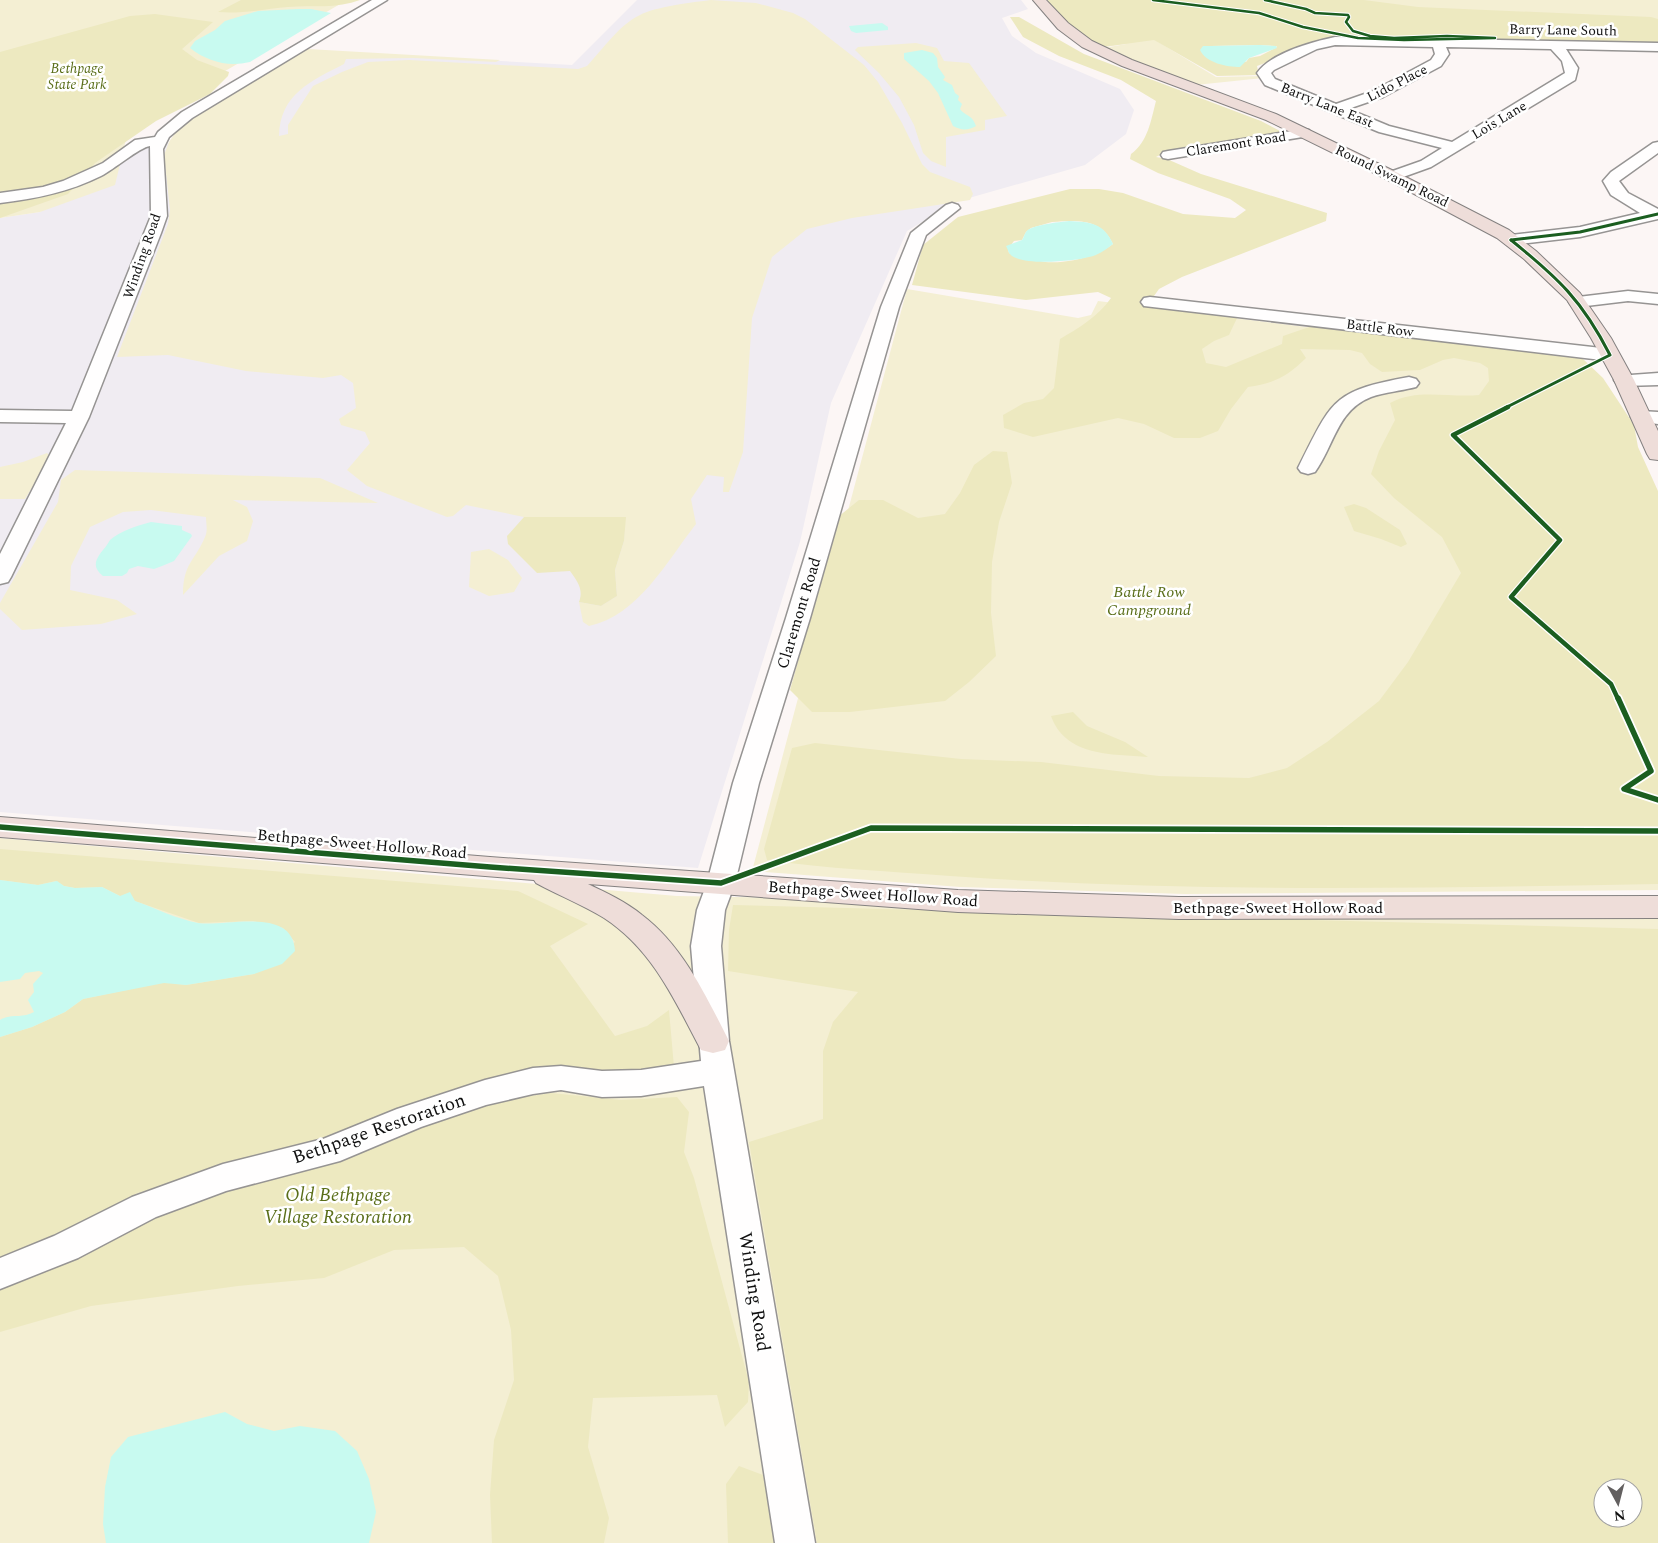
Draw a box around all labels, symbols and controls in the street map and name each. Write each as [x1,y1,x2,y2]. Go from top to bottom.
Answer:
street label: Barry Lane South [1509,19,1617,41]
park label: Bethpage State Park [48,58,107,95]
street label: Lido Place [1363,59,1431,107]
street label: Barry Lane East [1277,77,1377,133]
street label: Lois Lane [1467,95,1531,145]
street label: Claremont Road [1184,126,1288,162]
street label: Round Swamp Road [1332,139,1453,213]
street label: Winding Road [118,210,166,302]
street label: Battle Row [1345,313,1415,343]
street label: Claremont Road [771,554,827,672]
park label: Battle Row Campground [1107,580,1191,622]
street label: Bethpage-Sweet Hollow Road [256,823,468,865]
street label: Bethpage-Sweet Hollow Road [767,875,979,913]
street label: Bethpage-Sweet Hollow Road [1173,896,1383,920]
street label: Bethpage Restoration [288,1086,470,1172]
park label: Old Bethpage Village Restoration [264,1181,412,1232]
street label: Winding Road [730,1230,778,1354]
north arrow [1593,1478,1643,1528]
text: N [1613,1504,1626,1527]

